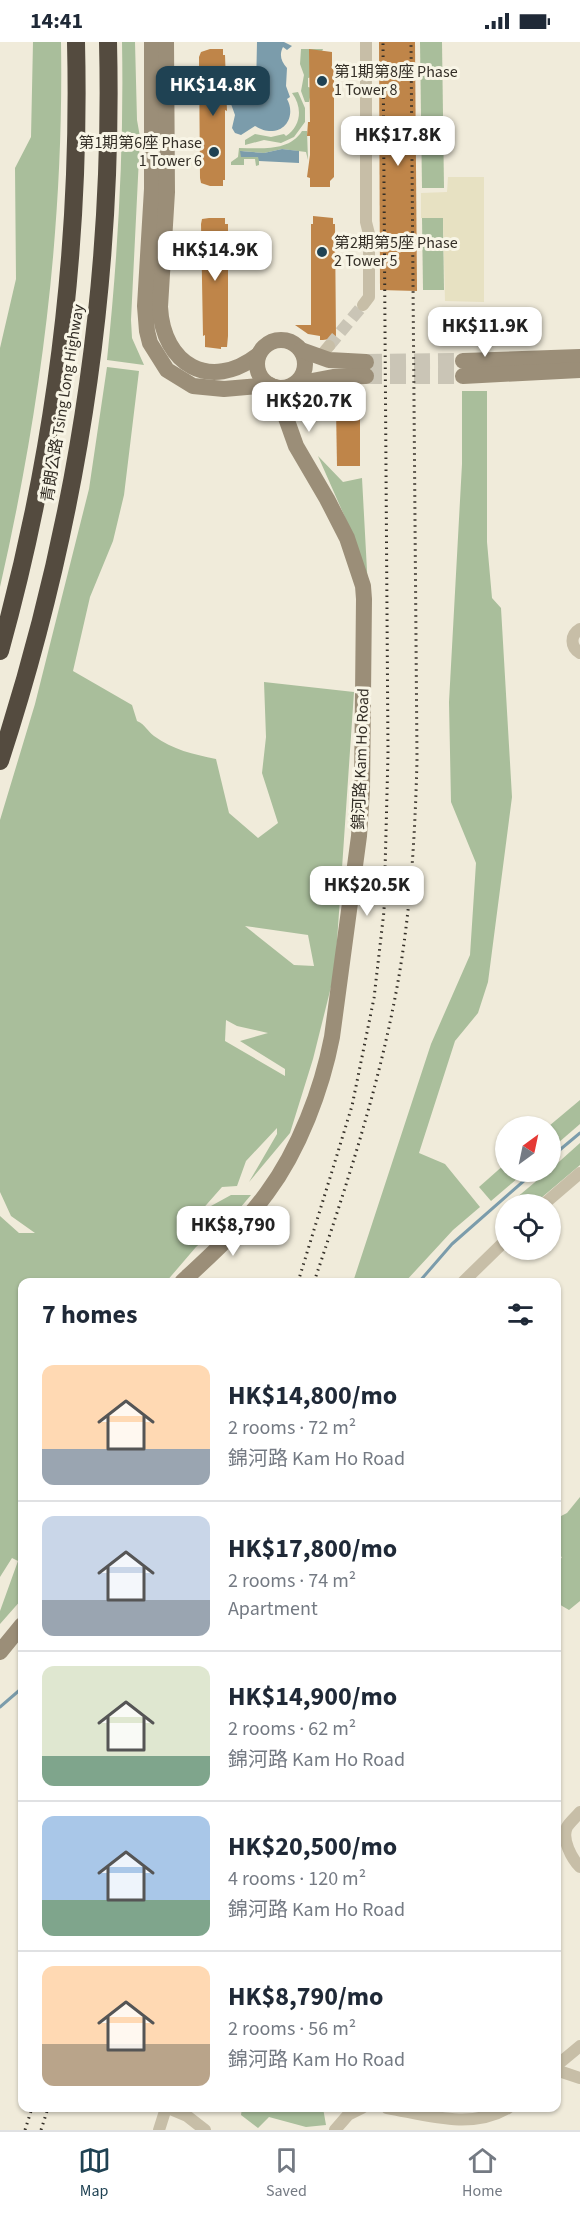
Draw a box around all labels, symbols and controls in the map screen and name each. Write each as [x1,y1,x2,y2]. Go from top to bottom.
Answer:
text: 14:41 [30,5,83,37]
place label: 第1期第8座 Phase 1 Tower 8 [334,61,458,101]
pin: HK$14.8K [151,66,275,117]
text: HK$14.8K [170,71,256,99]
marker: 第1期第8座 Phase 1 Tower 8 [315,74,329,88]
pin: HK$17.8K [336,116,460,167]
text: HK$17.8K [355,121,441,149]
place label: 第1期第6座 Phase 1 Tower 6 [78,132,202,172]
marker: 第1期第6座 Phase 1 Tower 6 [207,145,221,159]
pin: HK$14.9K [153,231,277,282]
place label: 第2期第5座 Phase 2 Tower 5 [334,232,458,272]
text: HK$14.9K [172,236,258,264]
marker: 第2期第5座 Phase 2 Tower 5 [315,245,329,259]
street label: 青朗公路 Tsing Long Highway [37,302,90,503]
pin: HK$11.9K [423,307,547,358]
text: HK$11.9K [442,312,528,340]
pin: HK$20.7K [247,382,371,433]
text: HK$20.7K [266,387,352,415]
street label: 錦河路 Kam Ho Road [348,688,374,830]
pin: HK$20.5K [305,866,429,917]
text: HK$20.5K [324,871,410,899]
north arrow [495,1116,561,1182]
map controls [495,1116,561,1260]
button: locate [495,1194,561,1260]
pin: HK$8,790 [171,1206,295,1257]
text: HK$8,790 [191,1211,275,1239]
text: 7 homes [42,1296,137,1333]
icon: filters [504,1298,537,1331]
text: HK$14,800/mo [228,1377,397,1414]
icon: home [90,1389,162,1461]
text: 2 rooms · 72 m² [228,1414,356,1442]
text: 錦河路 Kam Ho Road [228,1445,405,1473]
text: HK$17,800/mo [228,1530,397,1567]
icon: home [90,1540,162,1612]
text: 2 rooms · 74 m² [228,1567,356,1595]
text: Apartment [228,1595,318,1623]
text: HK$14,900/mo [228,1678,397,1715]
icon: home [90,1690,162,1762]
text: 2 rooms · 62 m² [228,1715,356,1743]
text: 錦河路 Kam Ho Road [228,1746,405,1774]
text: HK$20,500/mo [228,1828,397,1865]
icon: home [90,1840,162,1912]
text: 4 rooms · 120 m² [228,1865,366,1893]
text: 錦河路 Kam Ho Road [228,1896,405,1924]
text: HK$8,790/mo [228,1978,383,2015]
icon: home [90,1990,162,2062]
text: 2 rooms · 56 m² [228,2015,356,2043]
text: 錦河路 Kam Ho Road [228,2046,405,2074]
tab: Map [78,2144,111,2202]
tab: Saved [266,2144,307,2202]
tab: Home [462,2144,502,2202]

